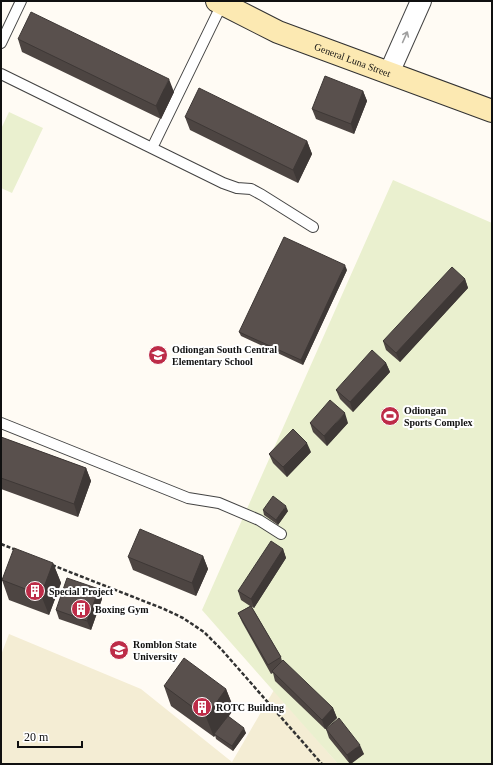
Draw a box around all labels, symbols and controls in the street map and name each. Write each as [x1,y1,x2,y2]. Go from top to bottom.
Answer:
one-way arrow [401,32,409,44]
street label: General Luna Street [313,41,392,79]
school or university icon: Odiongan South Central Elementary School [147,344,169,366]
place label: Odiongan South Central Elementary School [172,344,277,367]
sports icon: Odiongan Sports Complex [379,405,401,427]
place label: Odiongan Sports Complex [404,405,473,428]
building icon: Special Project [24,580,46,602]
place label: Special Project [49,586,114,597]
building icon: Boxing Gym [70,598,92,620]
place label: Boxing Gym [95,604,149,615]
school or university icon: Romblon State University [108,639,130,661]
place label: Romblon State University [133,639,197,662]
building icon: ROTC Building [191,696,213,718]
place label: ROTC Building [216,702,284,713]
scale bar [18,723,82,749]
text: 20 m [24,730,49,744]

